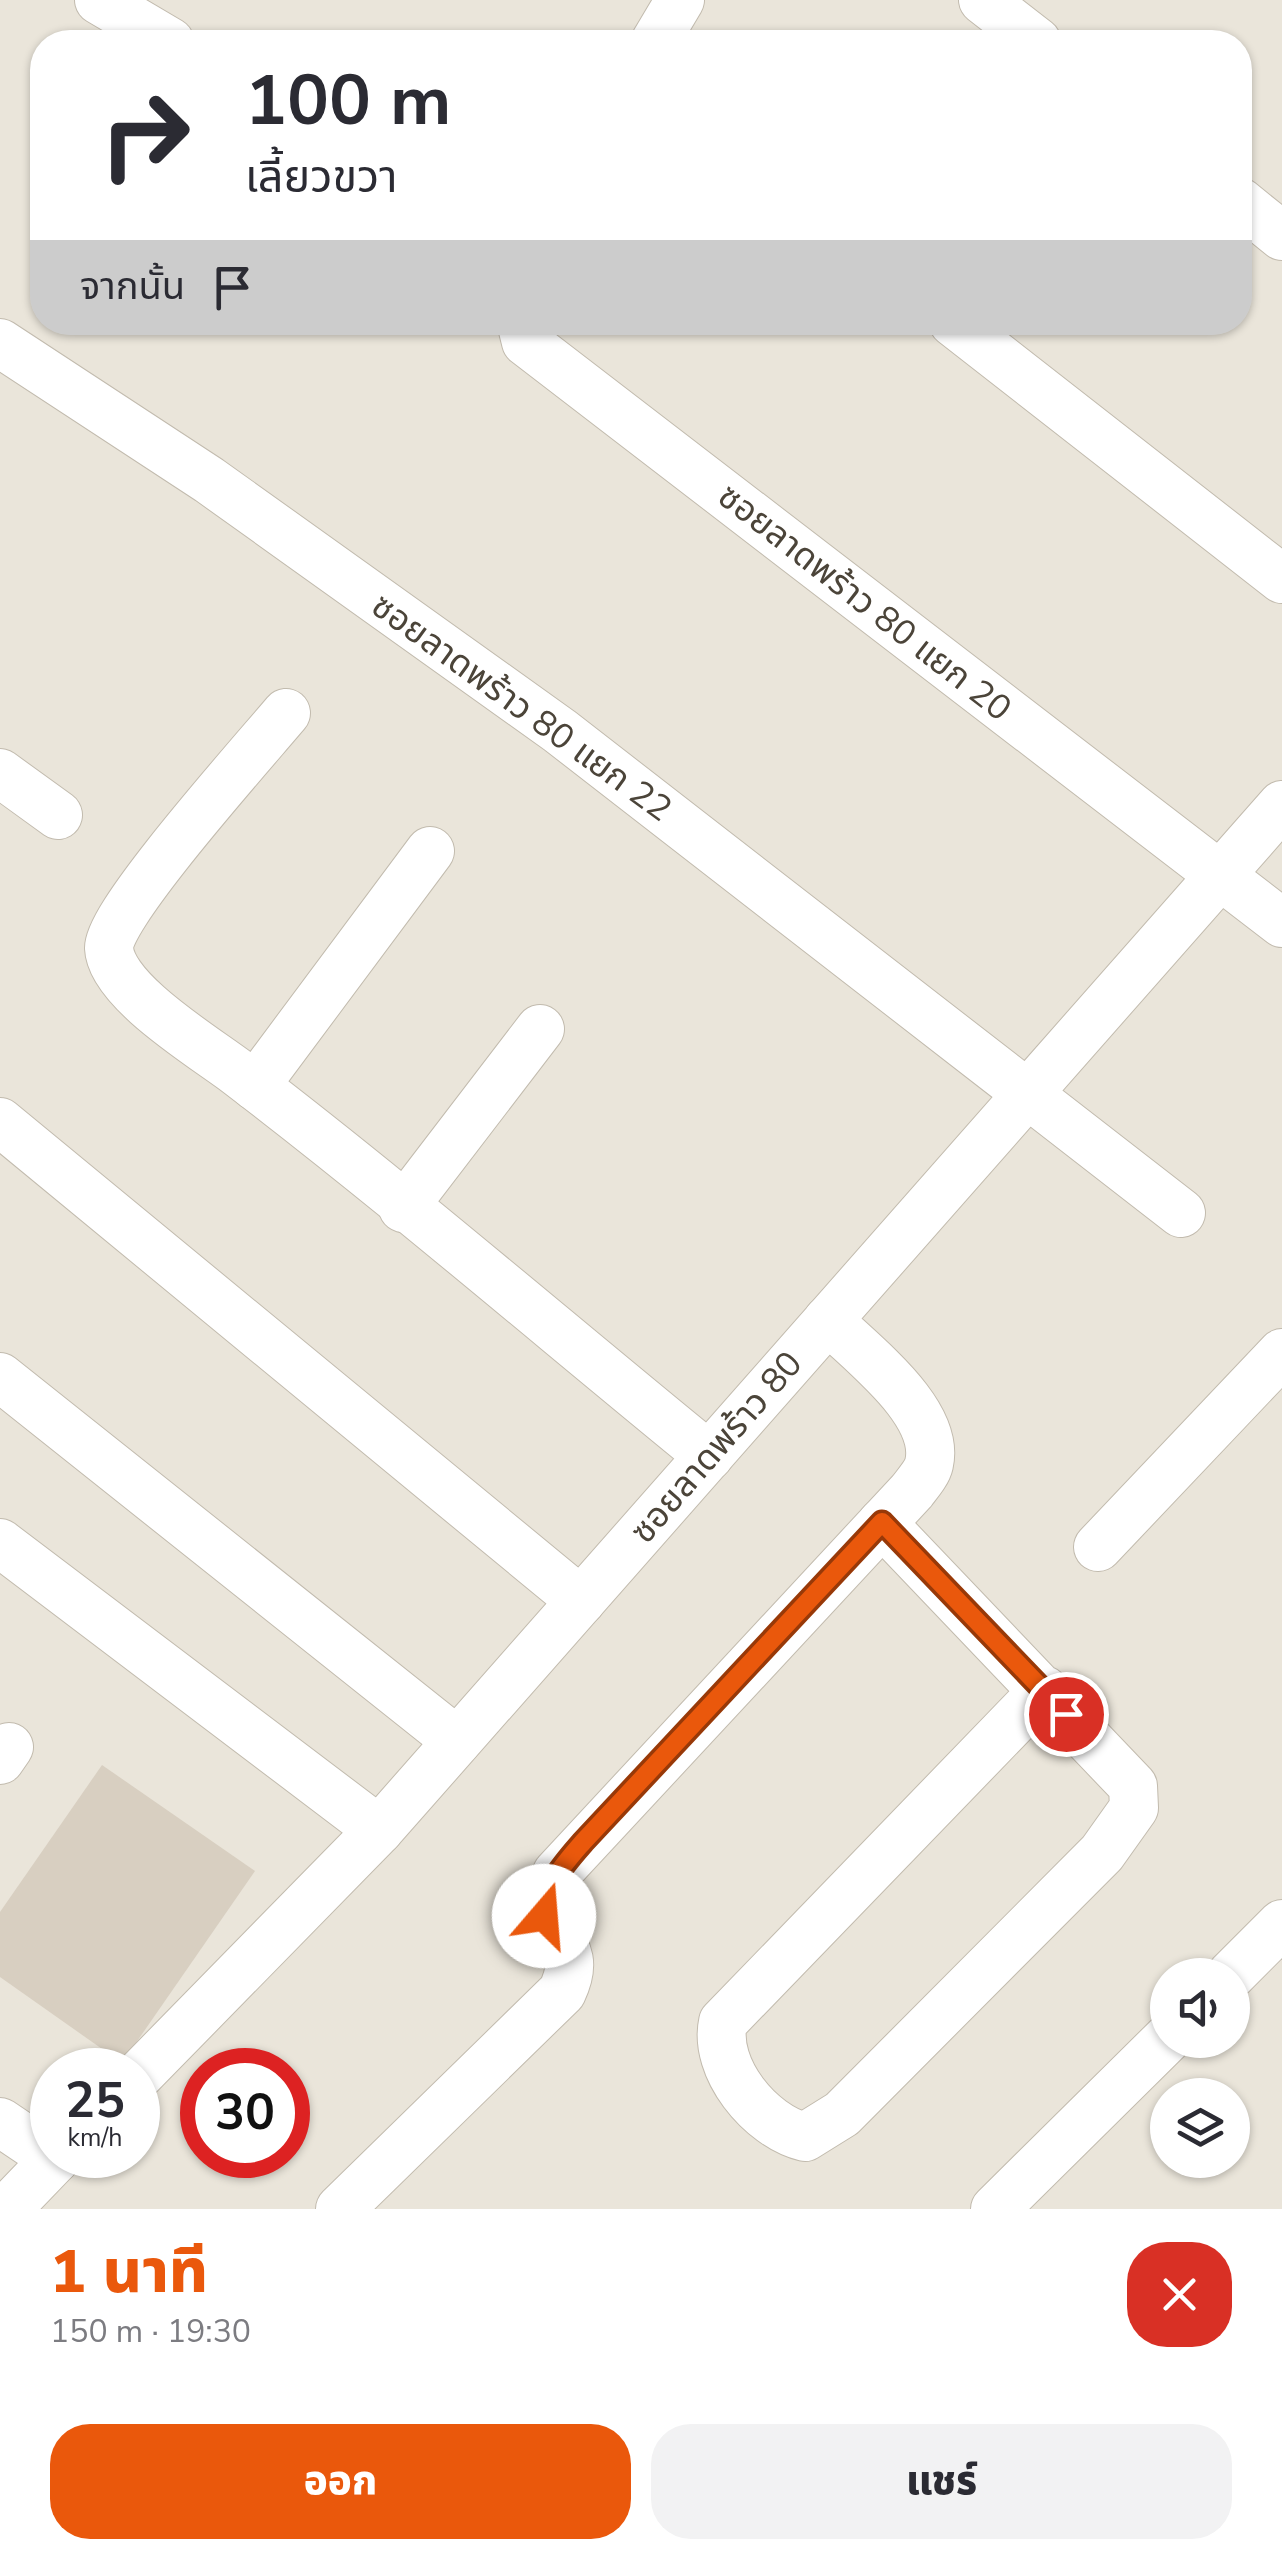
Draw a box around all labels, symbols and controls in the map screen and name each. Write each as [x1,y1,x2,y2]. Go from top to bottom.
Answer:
text: 100 m [245,53,451,149]
icon: right [80,70,210,200]
text: เลี้ยวขวา [245,147,397,208]
icon: arrive [205,260,260,315]
text: จากนั้น [80,261,185,312]
street label: ซอยลาดพร้าว 80 แยก 20 [708,473,1021,732]
street label: ซอยลาดพร้าว 80 แยก 22 [362,582,681,832]
street label: ซอยลาดพร้าว 80 [620,1341,813,1553]
pin [1024,1672,1109,1757]
icon: arrive [1039,1687,1094,1742]
position arrow [492,1864,596,1968]
map controls [1150,1958,1250,2178]
button: sound [1150,1958,1250,2058]
speed limit sign: 30 [180,2048,310,2178]
text: 25 [65,2066,125,2135]
button: layers [1150,2078,1250,2178]
text: km/h [67,2121,123,2155]
text: 1 นาที [50,2231,208,2313]
button: close [1127,2242,1232,2347]
text: 150 m · 19:30 [50,2310,251,2353]
button: ออก [50,2424,631,2539]
button: แชร์ [651,2424,1232,2539]

